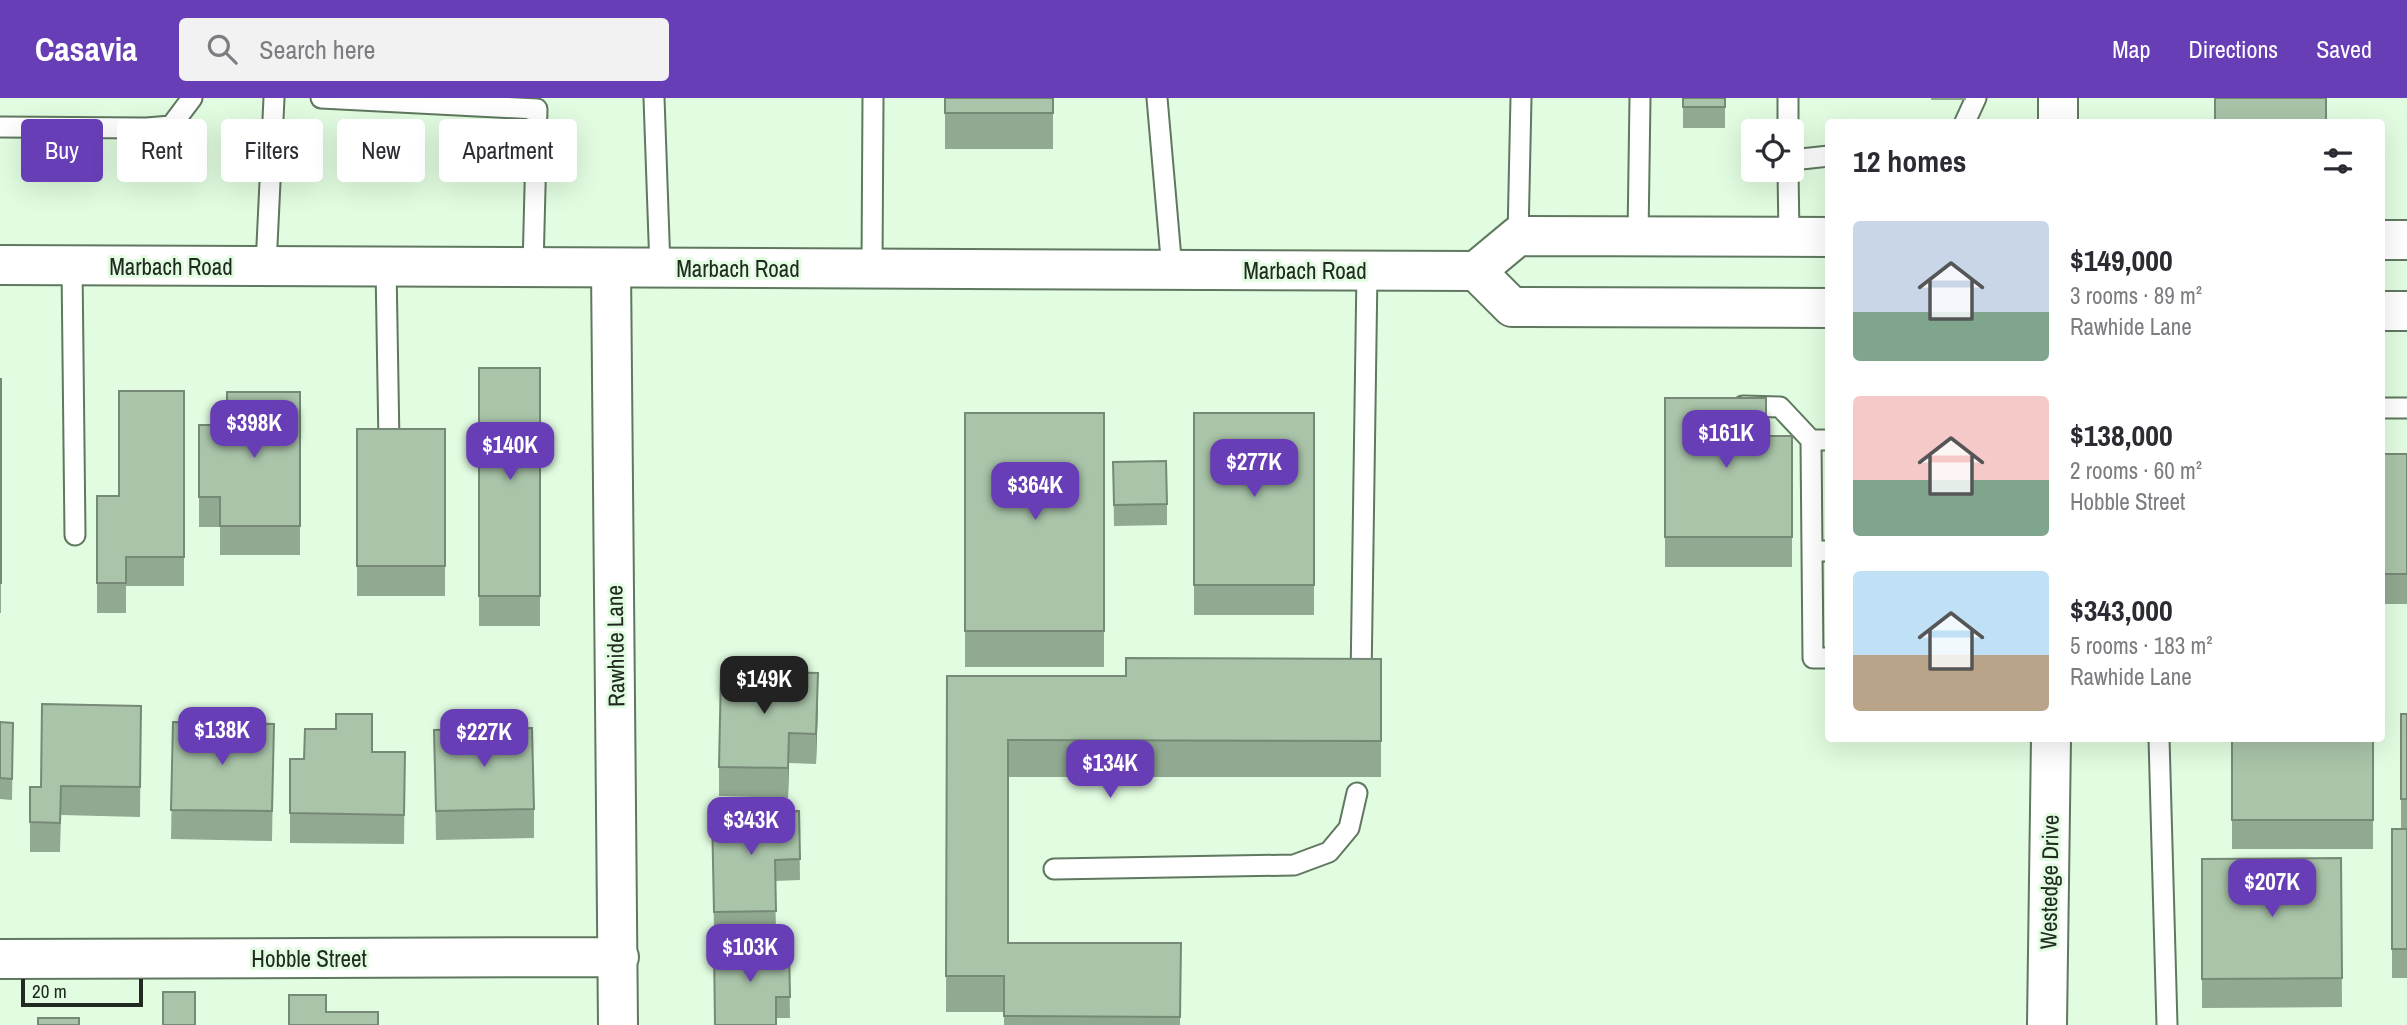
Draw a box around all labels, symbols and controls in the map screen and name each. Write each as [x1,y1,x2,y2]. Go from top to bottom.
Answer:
search box [179,18,669,81]
text: Casavia [35,27,137,71]
icon: search [203,30,241,68]
text: Search here [259,32,375,67]
text: Map [2112,33,2150,65]
text: Directions [2188,33,2278,65]
text: Saved [2316,33,2372,65]
chip: Buy [21,119,103,182]
chip: Rent [117,119,207,182]
chip: Filters [221,119,323,182]
chip: New [337,119,425,182]
chip: Apartment [439,119,577,182]
map controls [1741,119,1804,182]
button: locate [1741,119,1804,182]
text: 12 homes [1853,141,1967,181]
icon: filters [2319,142,2357,180]
text: $149,000 [2070,240,2173,280]
icon: home [1909,249,1993,333]
street label: Marbach Road [109,251,233,282]
street label: Marbach Road [676,253,800,284]
street label: Marbach Road [1243,255,1367,286]
text: 3 rooms · 89 m² [2070,280,2202,311]
text: Rawhide Lane [2070,311,2192,342]
pin: $398K [205,400,303,460]
text: $398K [226,407,282,438]
pin: $161K [1677,410,1775,470]
text: $138,000 [2070,415,2173,455]
text: $161K [1698,417,1754,448]
pin: $140K [461,422,559,482]
icon: home [1909,424,1993,508]
text: $140K [482,429,538,460]
pin: $277K [1205,440,1303,499]
text: $277K [1226,446,1282,477]
text: 2 rooms · 60 m² [2070,455,2202,486]
pin: $364K [986,462,1084,522]
text: $364K [1007,469,1063,500]
text: Hobble Street [2070,486,2185,517]
street label: Rawhide Lane [598,585,632,707]
text: $343,000 [2070,590,2173,630]
icon: home [1909,599,1993,683]
text: 5 rooms · 183 m² [2070,630,2213,661]
pin: $149K [715,656,813,716]
text: Rawhide Lane [2070,661,2192,692]
text: $149K [736,663,792,694]
pin: $138K [173,708,271,767]
pin: $227K [435,710,533,769]
text: $138K [194,714,250,745]
text: $227K [456,716,512,747]
pin: $134K [1061,740,1159,800]
text: $134K [1082,747,1138,778]
pin: $343K [702,798,800,857]
text: $343K [723,804,779,835]
street label: Westedge Drive [2032,814,2066,950]
pin: $207K [2223,860,2321,919]
text: $207K [2244,866,2300,897]
pin: $103K [701,924,799,984]
text: $103K [722,931,778,962]
street label: Hobble Street [251,943,367,974]
scale bar [21,976,144,1008]
text: 20 m [32,978,67,1004]

